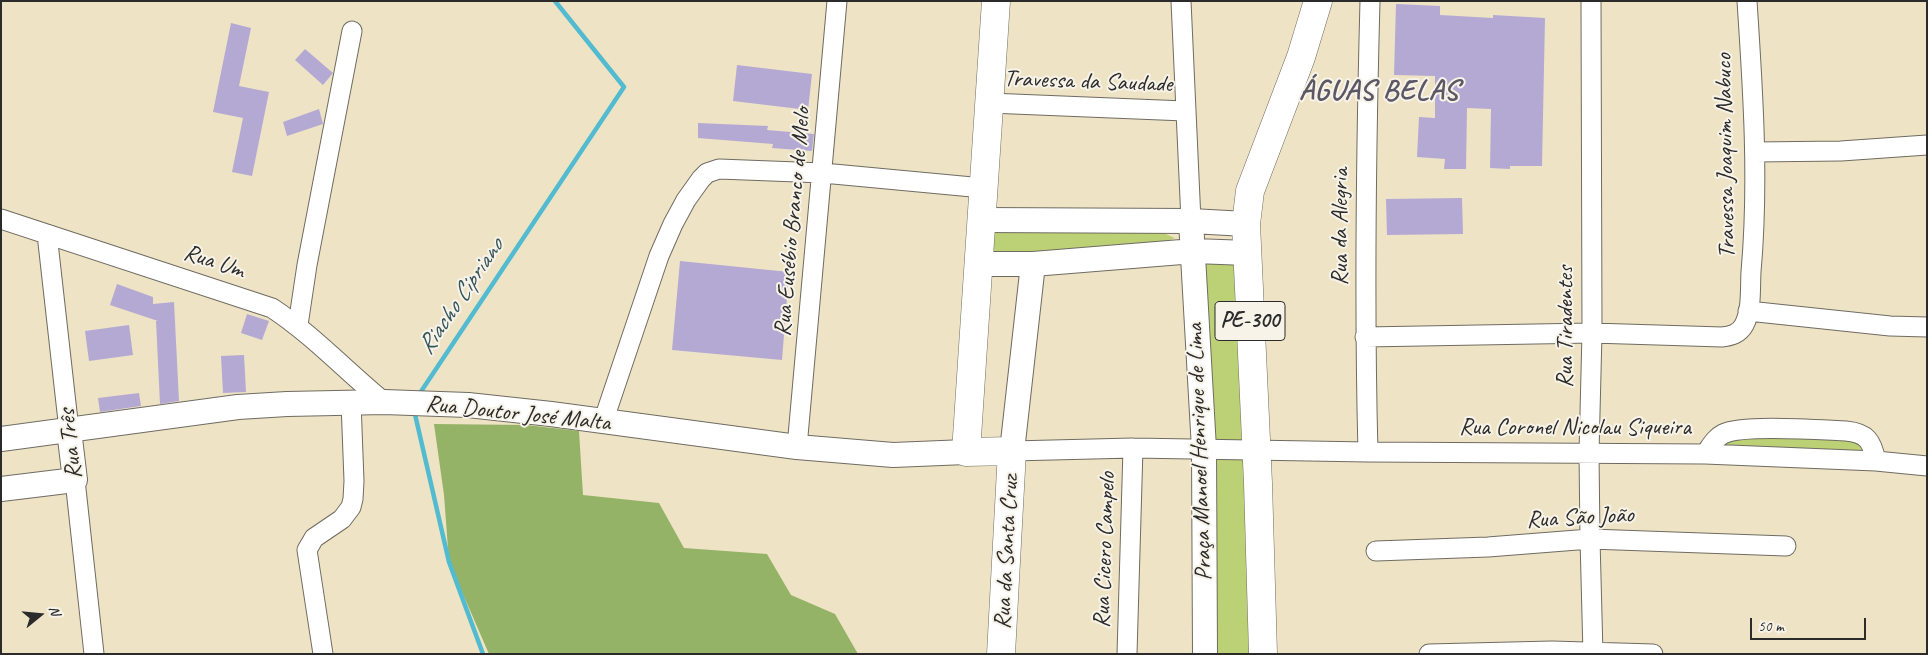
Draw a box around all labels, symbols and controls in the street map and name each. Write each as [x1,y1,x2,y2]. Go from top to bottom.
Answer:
street label: Travessa Joaquim Nabuco [1710,53,1742,259]
street label: Travessa da Saudade [1003,65,1173,99]
district label: ÁGUAS BELAS [1297,74,1461,108]
street label: Rua Eusébio Branco de Melo [769,106,817,338]
street label: Rua da Alegria [1327,168,1355,286]
water label: Riacho Cipriano [411,233,511,361]
street label: Rua Um [180,239,248,285]
street label: Rua Tiradentes [1552,266,1580,388]
road number: PE-300 [1215,302,1285,341]
street label: Praça Manoel Henrique de Lima [1181,323,1219,581]
street label: Rua Doutor José Malta [424,390,612,438]
street label: Rua Três [53,408,89,480]
street label: Rua Coronel Nicolau Siqueira [1459,414,1691,442]
street label: Rua Cicero Campelo [1088,471,1122,629]
street label: Rua da Santa Cruz [989,474,1025,630]
street label: Rua São João [1526,501,1634,535]
north arrow [15,590,65,640]
text: N [45,604,64,617]
scale bar [1753,608,1869,640]
text: 50 m [1758,617,1784,636]

